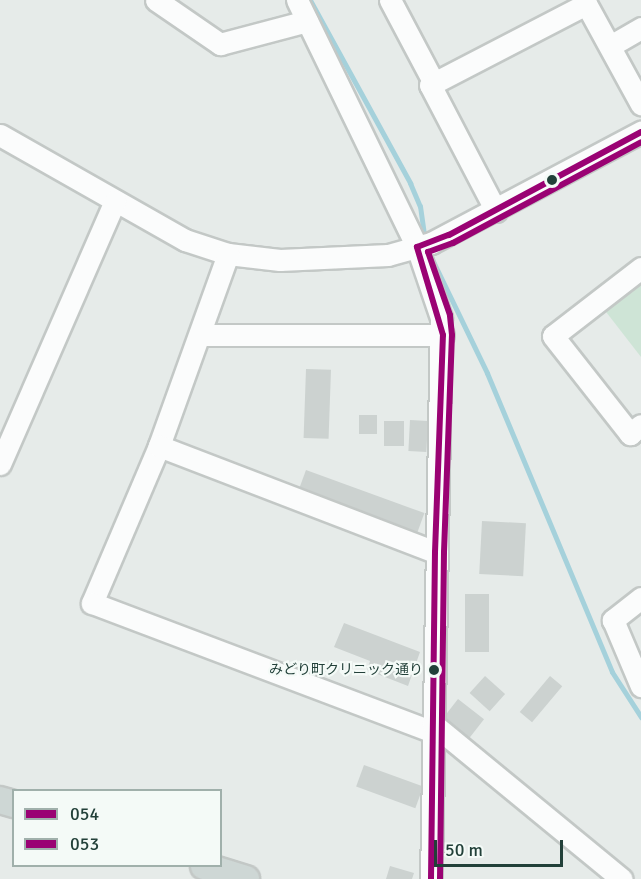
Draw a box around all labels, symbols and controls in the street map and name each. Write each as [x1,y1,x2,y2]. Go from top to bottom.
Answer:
unlabelled marker [546,174,558,186]
place label: みどり町クリニック通り [269,662,423,678]
marker: みどり町クリニック通り [428,664,440,676]
legend [12,789,222,867]
text: 054 [70,803,99,825]
scale bar [437,828,566,866]
text: 053 [70,833,99,855]
text: 50 m [445,839,483,861]

